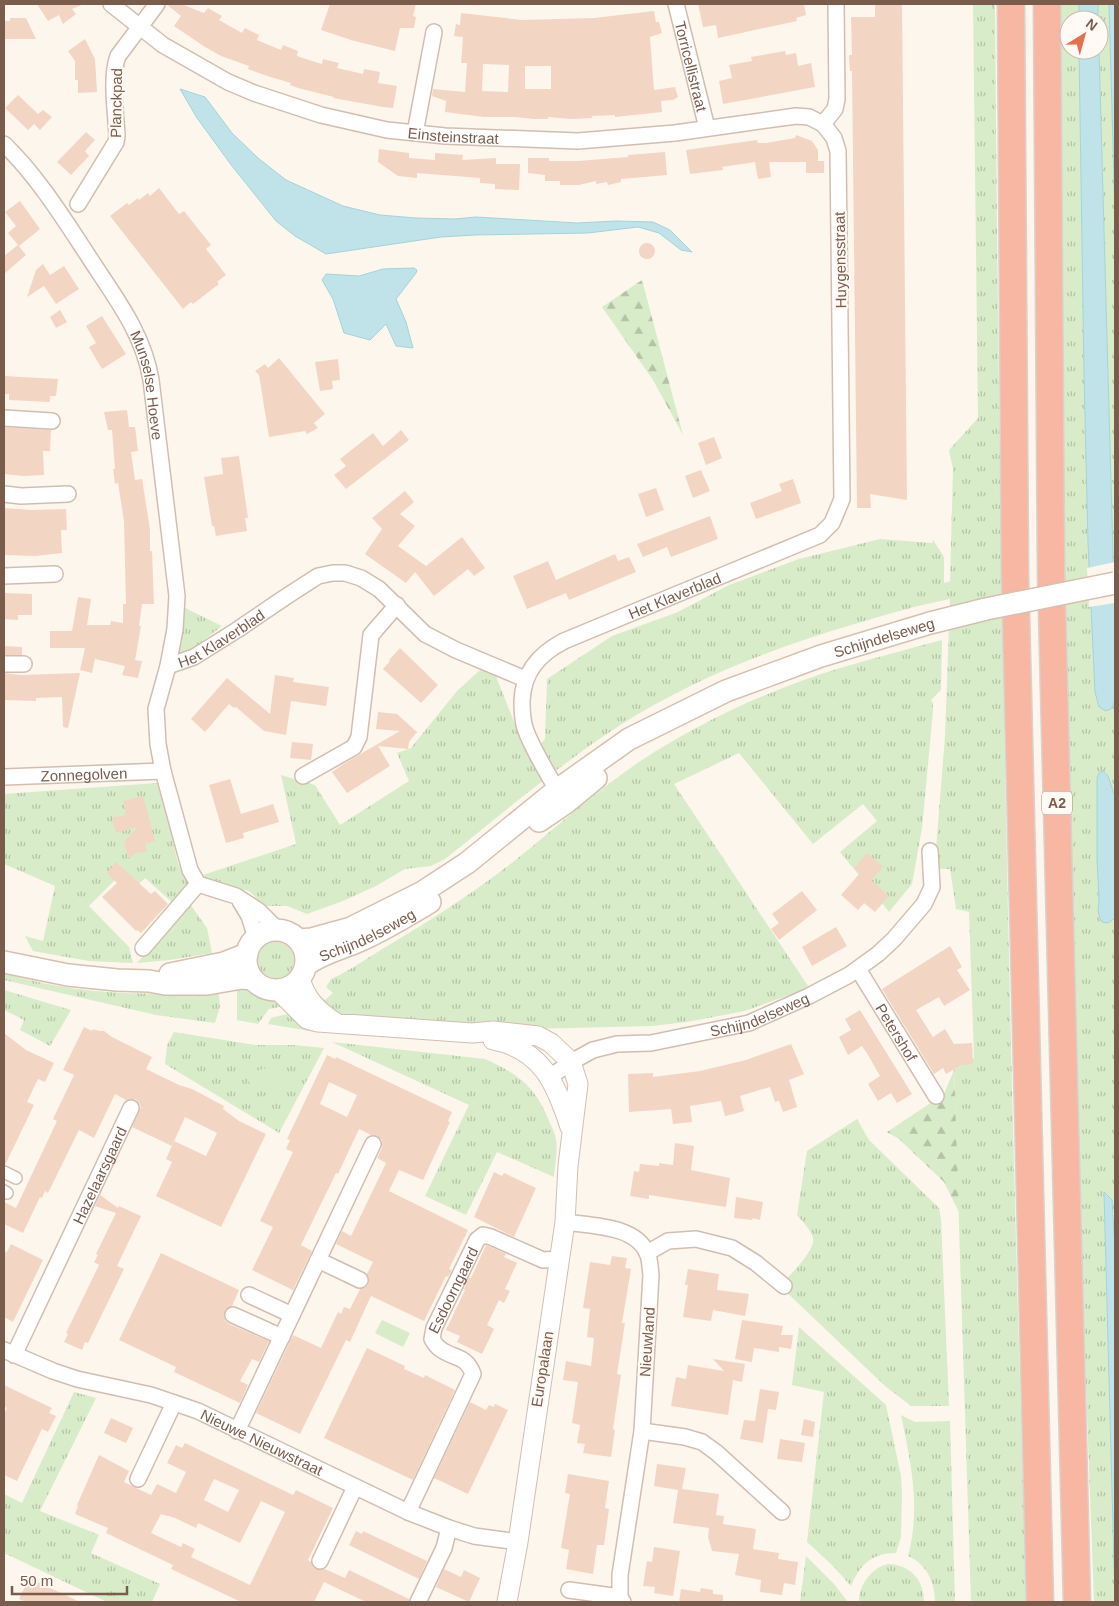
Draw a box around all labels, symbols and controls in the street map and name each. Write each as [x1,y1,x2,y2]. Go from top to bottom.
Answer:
north arrow [1059,10,1109,60]
text: N [1083,15,1101,34]
street label: Torricellistraat [672,19,711,114]
street label: Planckpad [107,68,125,138]
street label: Einsteinstraat [407,124,500,147]
street label: Huygensstraat [831,211,849,309]
street label: Munselse Hoeve [127,328,167,441]
street label: Het Klaverblad [626,569,723,622]
street label: Het Klaverblad [175,606,267,671]
street label: Schijndelseweg [832,614,936,660]
street label: Zonnegolven [40,764,128,784]
road number: A2 [1042,791,1072,814]
street label: Schijndelseweg [316,905,418,964]
street label: Schijndelseweg [708,989,811,1039]
street label: Petershof [873,1000,921,1065]
street label: Hazelaarsgaard [69,1124,130,1227]
street label: Esdoorngaard [424,1244,481,1336]
street label: Nieuwland [636,1306,658,1378]
street label: Europalaan [528,1330,556,1408]
street label: Nieuwe Nieuwstraat [198,1405,327,1479]
scale bar [12,1564,128,1596]
text: 50 m [20,1572,53,1589]

